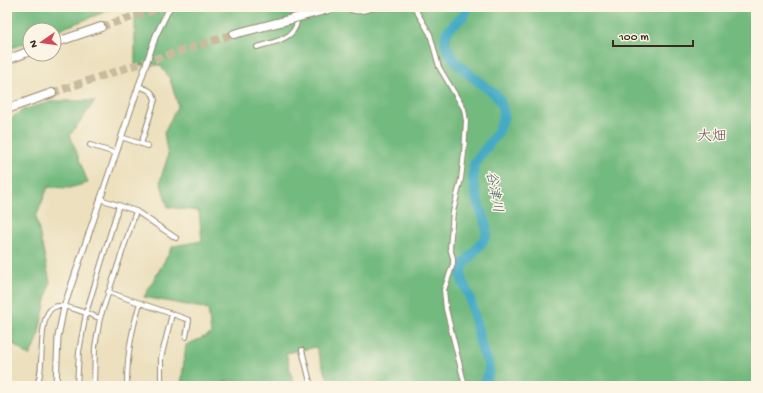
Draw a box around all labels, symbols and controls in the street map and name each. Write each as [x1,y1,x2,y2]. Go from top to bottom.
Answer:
north arrow [22,22,62,62]
scale bar [613,22,693,48]
text: 100 m [618,31,649,45]
text: N [28,39,41,49]
district label: 大畑 [697,128,727,146]
water label: 谷津川 [481,170,506,214]

